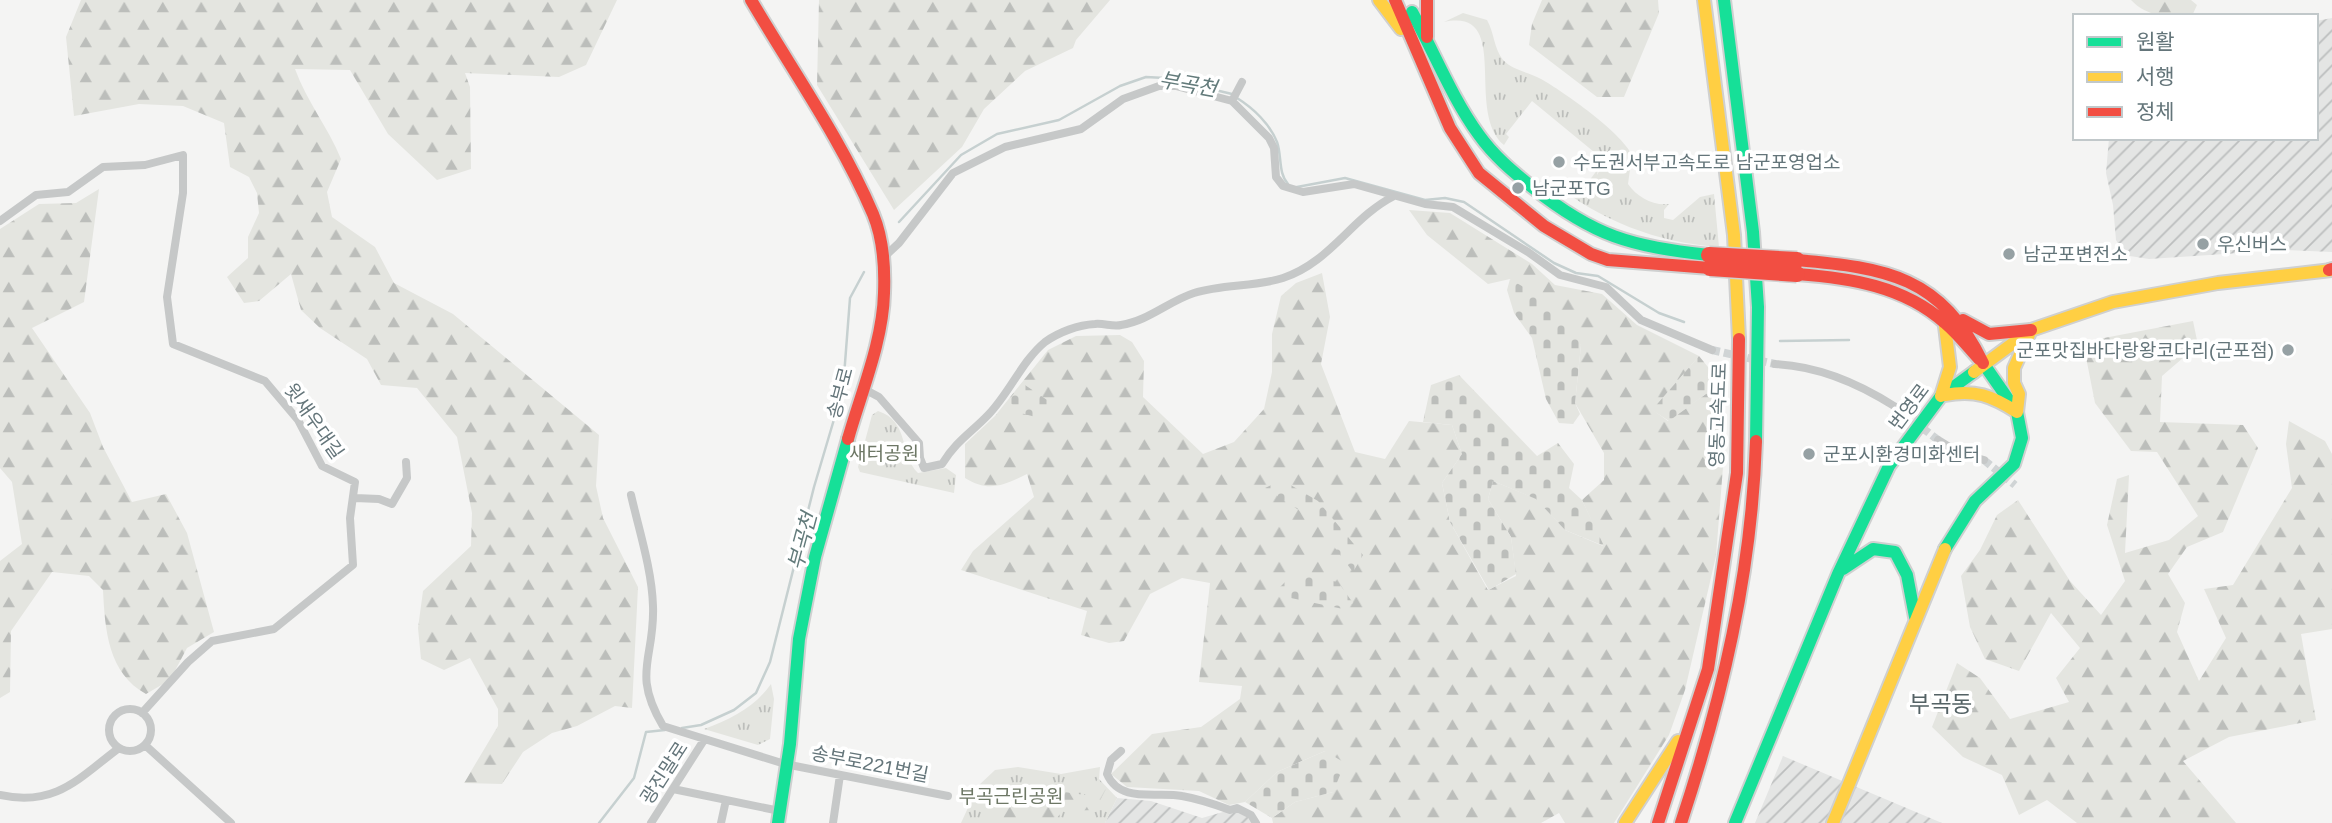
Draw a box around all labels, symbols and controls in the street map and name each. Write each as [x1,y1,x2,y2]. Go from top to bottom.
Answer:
legend [2073,14,2318,140]
text: 원활 [2136,30,2175,53]
text: 서행 [2136,65,2175,88]
water label: 부곡천 [1157,68,1221,101]
text: 정체 [2136,100,2175,123]
place label: 수도권서부고속도로 남군포영업소 [1573,152,1840,173]
marker: 수도권서부고속도로 남군포영업소 [1551,154,1567,170]
place label: 남군포TG [1532,178,1611,199]
marker: 남군포TG [1510,180,1526,196]
place label: 우신버스 [2217,234,2287,255]
marker: 우신버스 [2195,236,2211,252]
place label: 남군포변전소 [2023,244,2128,265]
marker: 남군포변전소 [2001,246,2017,262]
place label: 군포맛집바다랑왕코다리(군포점) [2017,340,2274,361]
marker: 군포맛집바다랑왕코다리(군포점) [2280,342,2296,358]
street label: 영동고속도로 [1706,362,1730,468]
street label: 송부로 [823,365,857,421]
street label: 윗새우대길 [280,379,348,463]
street label: 번영로 [1885,380,1933,434]
park label: 새터공원 [849,443,919,464]
place label: 군포시환경미화센터 [1823,444,1980,465]
marker: 군포시환경미화센터 [1801,446,1817,462]
water label: 부곡천 [783,507,821,572]
district label: 부곡동 [1909,691,1973,717]
street label: 광진말로 [636,738,692,808]
street label: 송부로221번길 [810,742,930,786]
park label: 부곡근린공원 [959,786,1063,807]

